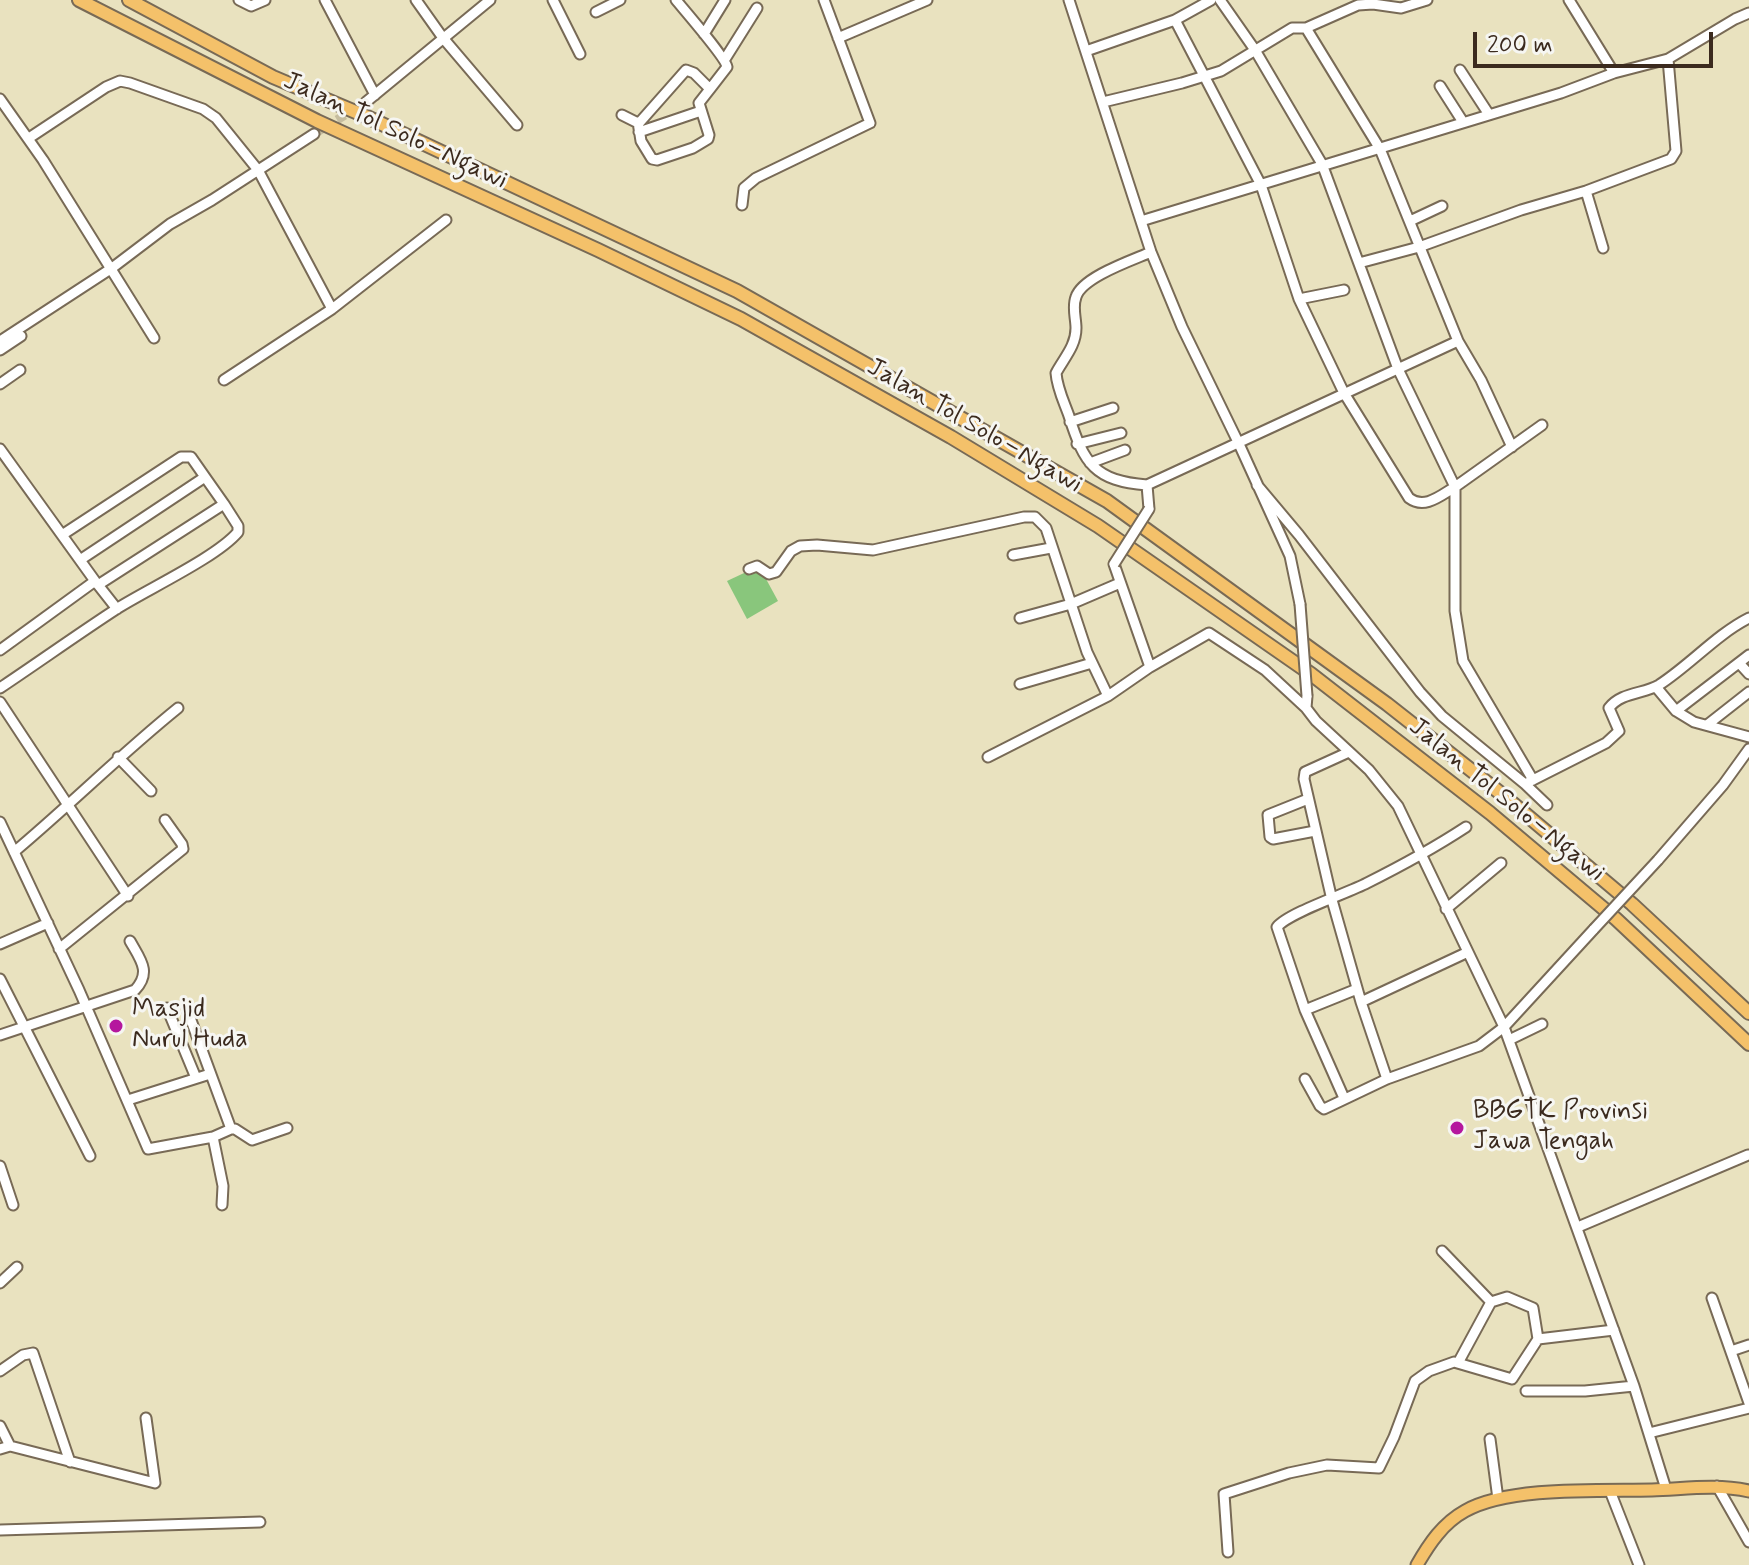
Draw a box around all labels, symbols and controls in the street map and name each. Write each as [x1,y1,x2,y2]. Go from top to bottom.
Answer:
scale bar [1477,16,1717,66]
text: 200 m [1487,30,1553,61]
street label: Jalan Tol Solo–Ngawi [278,66,512,198]
street label: Jalan Tol Solo–Ngawi [861,353,1087,501]
street label: Jalan Tol Solo–Ngawi [1402,712,1610,890]
place label: Masjid Nurul Huda [132,995,248,1056]
marker: Masjid Nurul Huda [107,1017,125,1035]
place label: BBGTK Provinsi Jawa Tengah [1473,1097,1648,1158]
marker: BBGTK Provinsi Jawa Tengah [1448,1119,1466,1137]

